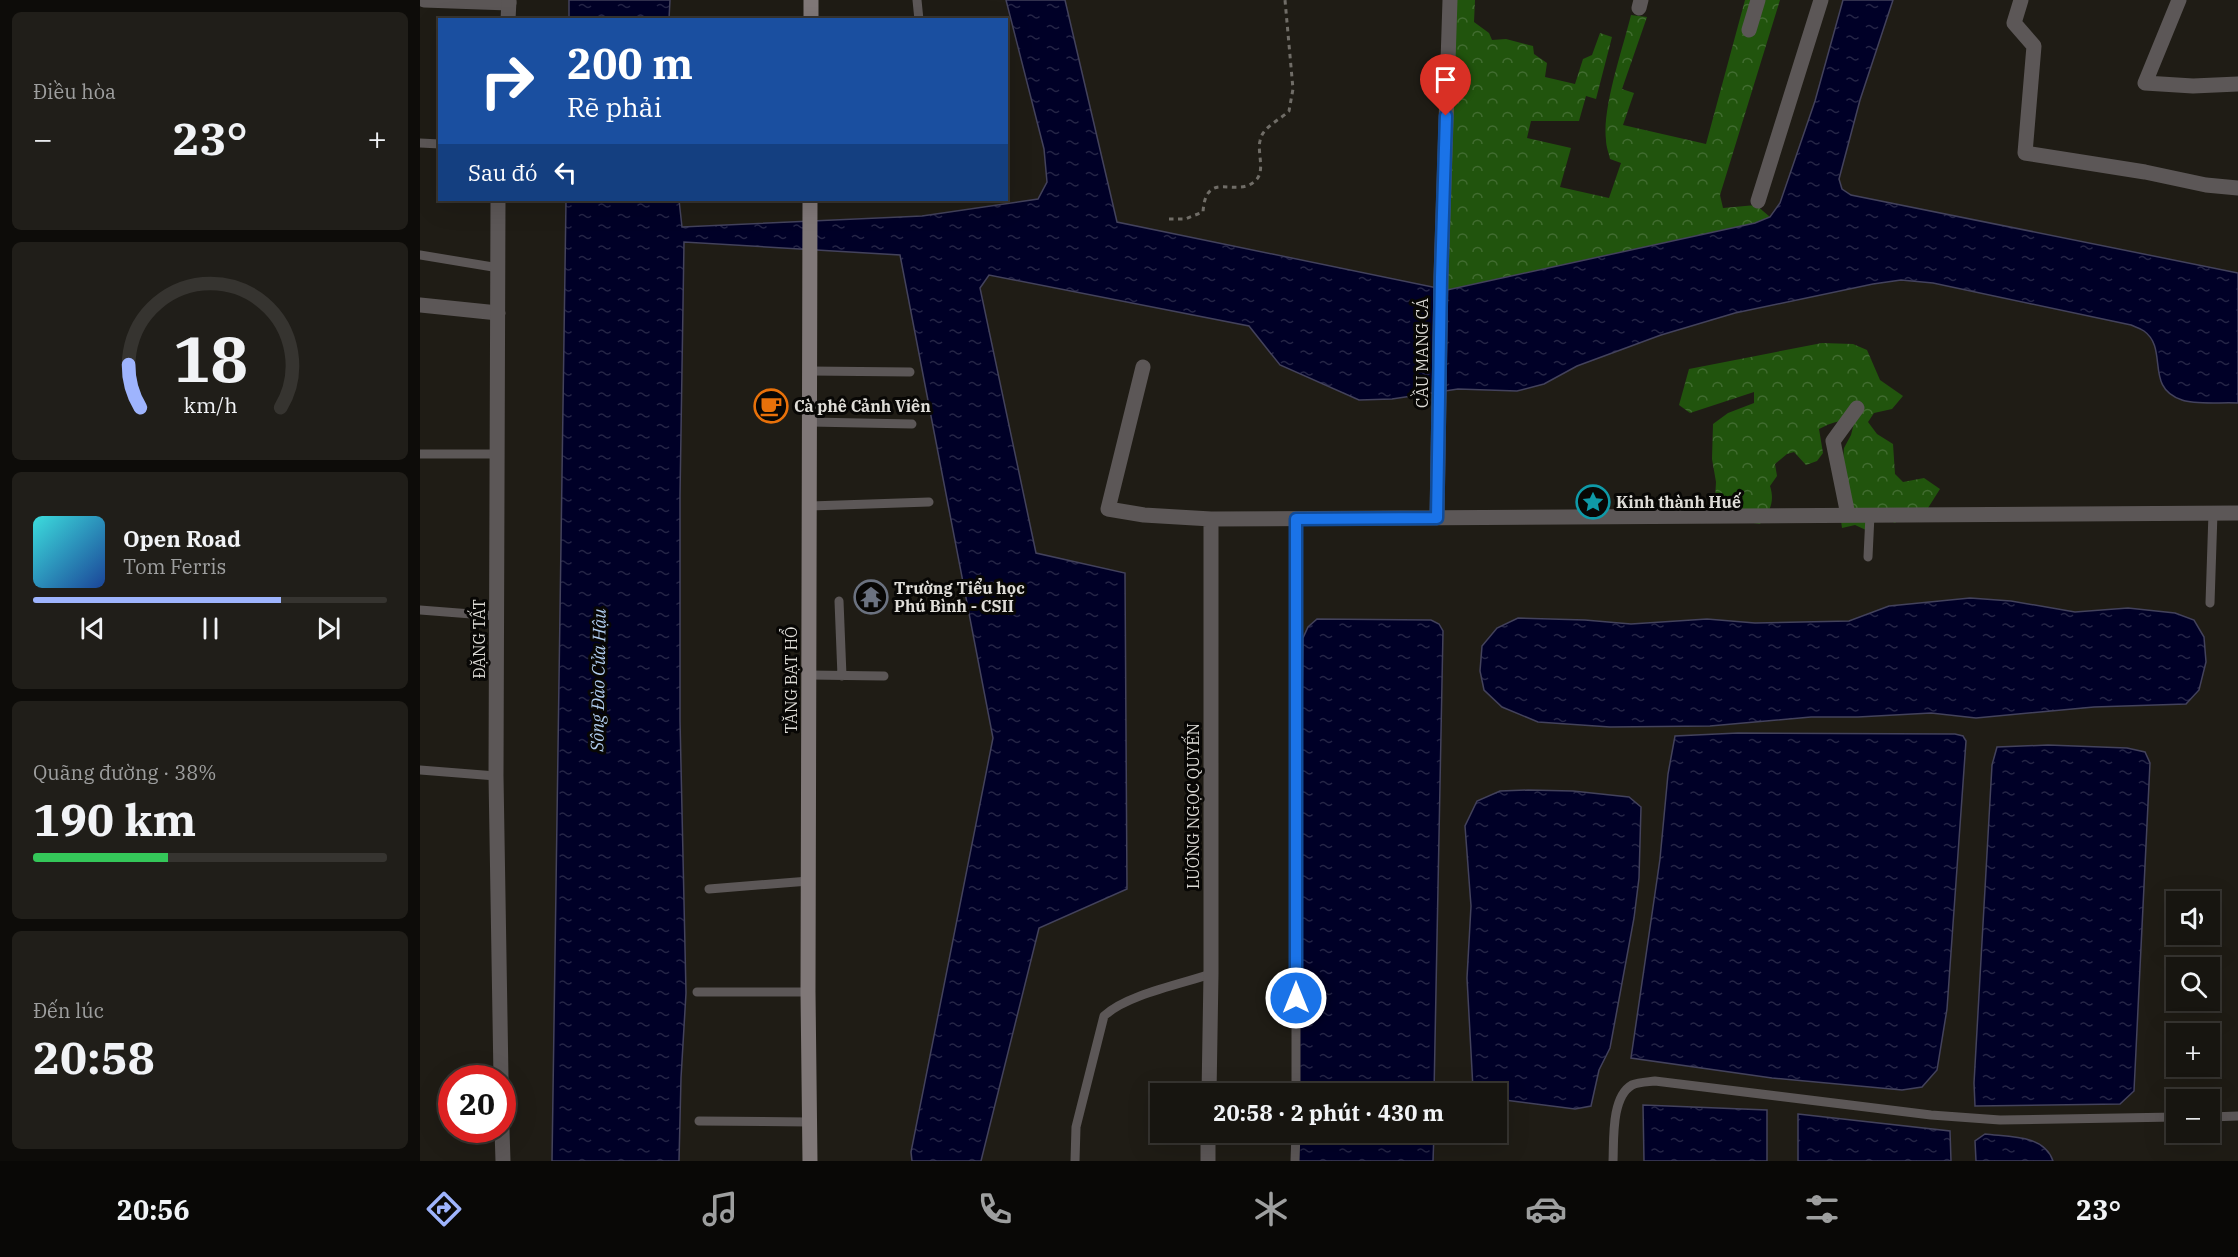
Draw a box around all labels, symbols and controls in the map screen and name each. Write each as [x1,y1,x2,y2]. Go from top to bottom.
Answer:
text: 200 m [567,36,693,91]
icon: right [468,42,546,120]
pin [1420,54,1471,116]
icon: arrive [1429,63,1462,96]
text: Điều hòa [33,78,116,105]
text: Rẽ phải [567,89,662,124]
text: 23° [172,109,248,167]
text: − [33,117,53,160]
text: + [367,117,387,160]
icon: left [549,156,582,189]
text: Sau đó [468,158,537,187]
street label: CẦU MANG CÁ [1410,298,1432,408]
text: 18 [173,318,247,399]
cafe icon: Cà phê Cảnh Viên [753,388,789,424]
text: km/h [183,391,237,419]
place label: Cà phê Cảnh Viên [794,396,931,416]
place icon: Kinh thành Huế [1575,484,1611,520]
place label: Kinh thành Huế [1616,491,1742,512]
text: Open Road [123,524,241,553]
text: Tom Ferris [123,553,226,580]
place label: Trường Tiểu học Phú Bình - CSII [894,578,1025,616]
temple icon: Trường Tiểu học Phú Bình - CSII [853,579,889,615]
street label: ĐẶNG TẤT [467,599,489,679]
water label: Sông Đào Cửa Hậu [585,607,611,753]
icon: previous [76,612,109,645]
icon: pause [194,612,227,645]
icon: next [312,612,345,645]
street label: TĂNG BẠT HỔ [779,627,801,733]
street label: LƯƠNG NGỌC QUYẾN [1181,723,1203,889]
text: Quãng đường · 38% [33,759,216,786]
text: 190 km [33,790,196,848]
map controls [2166,891,2220,1143]
button: sound [2166,891,2220,945]
button: search [2166,957,2220,1011]
position arrow [1264,966,1328,1030]
text: Đến lúc [33,997,104,1024]
button: + [2166,1023,2220,1077]
text: 20:58 [33,1028,155,1086]
speed limit sign: 20 [438,1065,516,1143]
button: − [2166,1089,2220,1143]
text: 20:58 · 2 phút · 430 m [1213,1098,1444,1127]
icon: directions [423,1188,465,1230]
icon: music [699,1188,741,1230]
icon: phone [974,1188,1016,1230]
icon: climate [1250,1188,1292,1230]
icon: car [1525,1188,1567,1230]
icon: filters [1801,1188,1843,1230]
text: 20:56 [117,1192,190,1227]
text: 23° [2076,1192,2121,1227]

